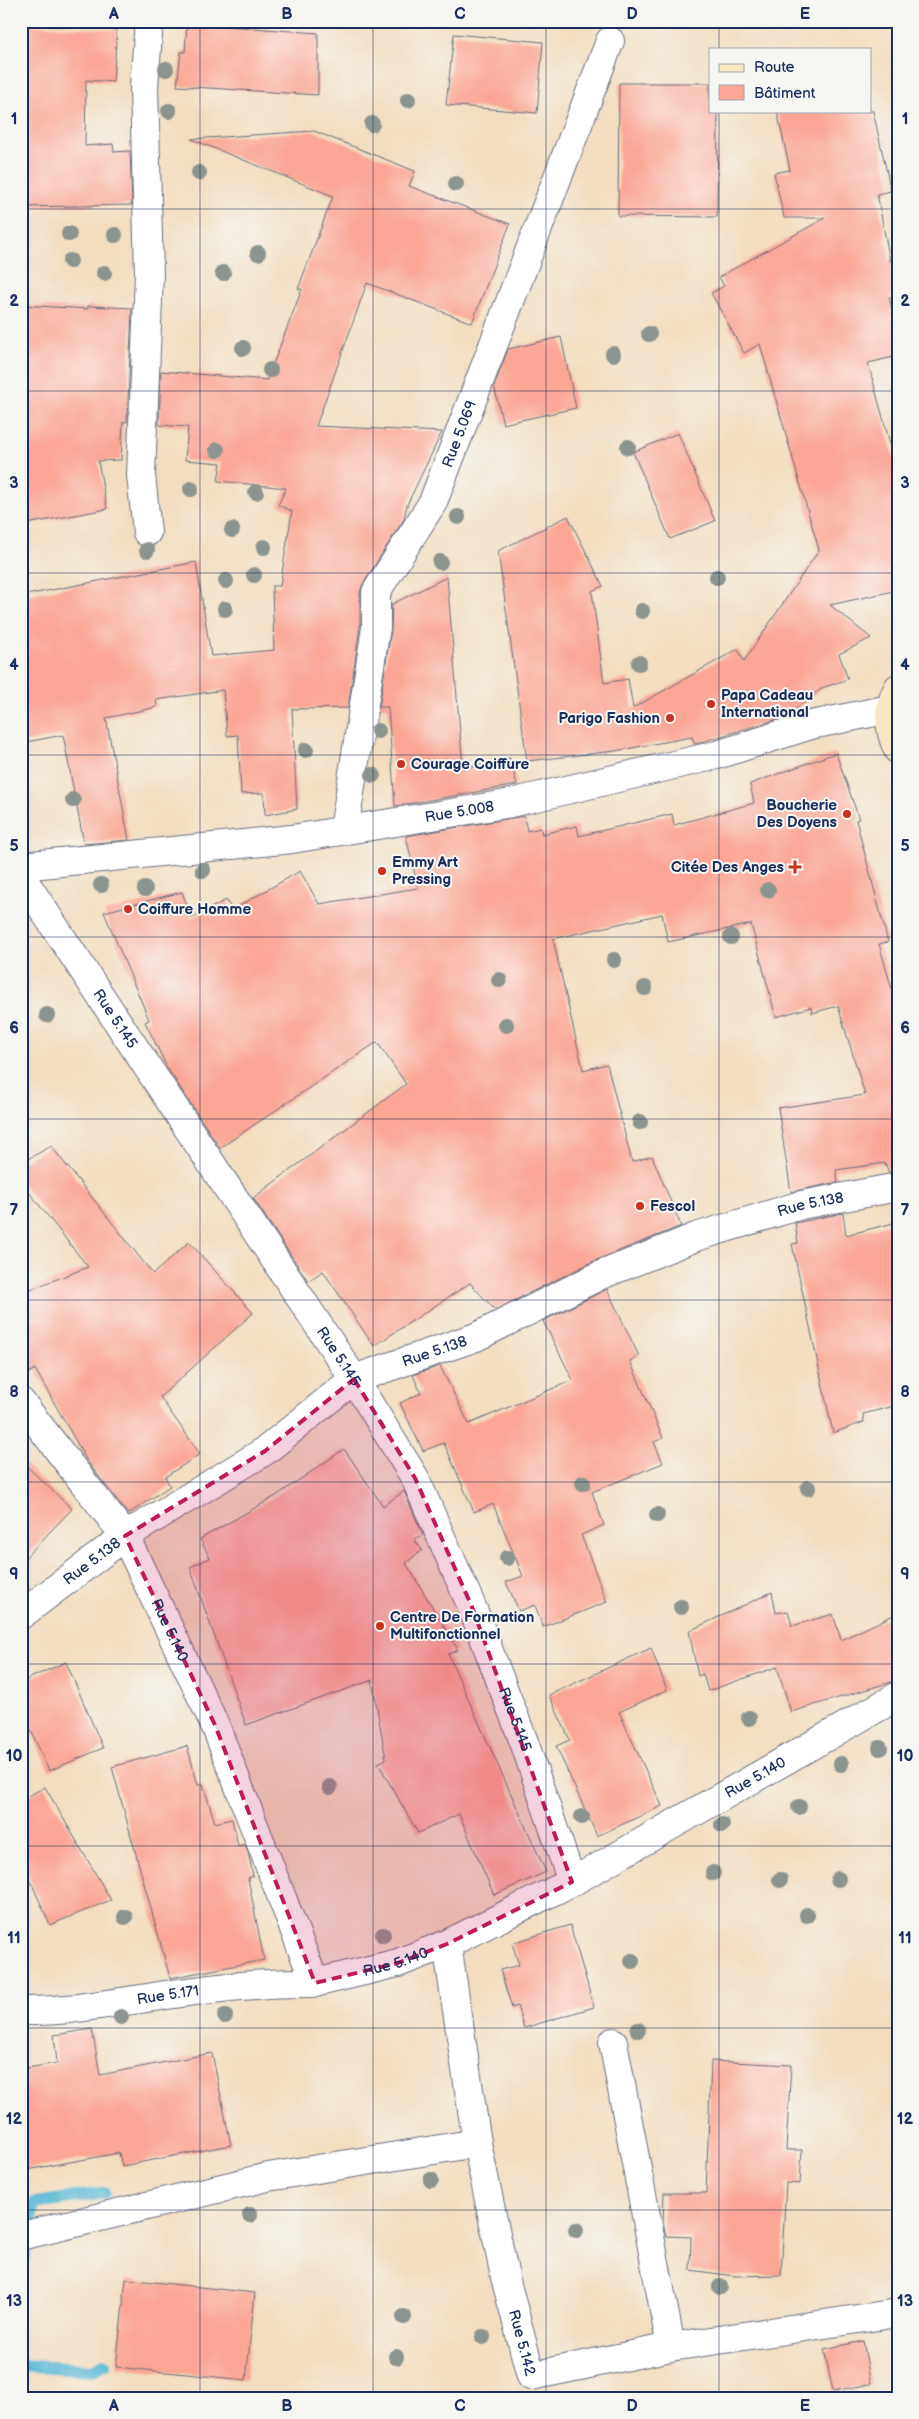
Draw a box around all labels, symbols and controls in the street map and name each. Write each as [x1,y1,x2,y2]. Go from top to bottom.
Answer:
text: A [108,5,119,24]
text: B [281,5,293,24]
text: C [454,5,466,24]
text: D [626,5,638,24]
text: E [800,5,810,24]
legend [709,48,872,112]
text: Route [754,58,795,77]
text: Bâtiment [754,84,816,103]
text: 1 [11,110,17,129]
text: 1 [902,110,908,129]
text: 2 [9,292,19,311]
text: 2 [900,292,910,311]
street label: Rue 5.069 [438,398,481,470]
text: 3 [9,474,19,493]
text: 3 [900,474,910,493]
text: 4 [9,656,19,675]
text: 4 [900,656,910,675]
place label: Papa Cadeau International [721,686,813,722]
marker: Papa Cadeau International [705,698,717,710]
place label: Parigo Fashion [558,709,660,728]
marker: Parigo Fashion [664,712,676,724]
place label: Courage Coiffure [411,755,530,774]
marker: Courage Coiffure [395,758,407,770]
place label: Boucherie Des Doyens [756,796,837,832]
street label: Rue 5.008 [423,797,496,827]
marker: Boucherie Des Doyens [841,808,853,820]
text: 5 [9,837,19,856]
text: 5 [900,837,910,856]
place label: Emmy Art Pressing [392,853,458,889]
place label: Citée Des Anges [671,858,784,877]
marker: Citée Des Anges [788,860,802,874]
marker: Emmy Art Pressing [376,865,388,877]
place label: Coiffure Homme [138,900,251,919]
marker: Coiffure Homme [122,903,134,915]
street label: Rue 5.145 [89,985,142,1052]
text: 6 [9,1019,19,1038]
text: 6 [900,1019,910,1038]
street label: Rue 5.138 [775,1188,845,1221]
place label: Fescol [650,1197,695,1216]
marker: Fescol [634,1200,646,1212]
text: 7 [10,1201,19,1220]
text: 7 [901,1201,910,1220]
street label: Rue 5.145 [313,1323,365,1389]
street label: Rue 5.138 [400,1331,470,1371]
text: 8 [9,1383,19,1402]
text: 8 [900,1383,910,1402]
street label: Rue 5.138 [59,1533,125,1589]
text: 9 [9,1565,19,1584]
text: 9 [900,1565,910,1584]
street label: Rue 5.140 [147,1596,193,1665]
place label: Centre De Formation Multifonctionnel [390,1608,534,1644]
marker: Centre De Formation Multifonctionnel [374,1620,386,1632]
street label: Rue 5.145 [494,1685,536,1754]
text: 10 [6,1747,22,1766]
text: 10 [897,1747,913,1766]
street label: Rue 5.140 [721,1752,789,1802]
text: 11 [7,1929,21,1948]
text: 11 [898,1929,912,1948]
street label: Rue 5.140 [361,1943,431,1981]
street label: Rue 5.171 [136,1981,200,2009]
text: 12 [6,2110,23,2129]
text: 12 [897,2110,914,2129]
text: 13 [6,2292,22,2311]
text: 13 [897,2292,913,2311]
street label: Rue 5.142 [504,2308,540,2378]
text: A [108,2397,119,2416]
text: B [281,2397,293,2416]
text: C [454,2397,466,2416]
text: D [626,2397,638,2416]
text: E [800,2397,810,2416]

